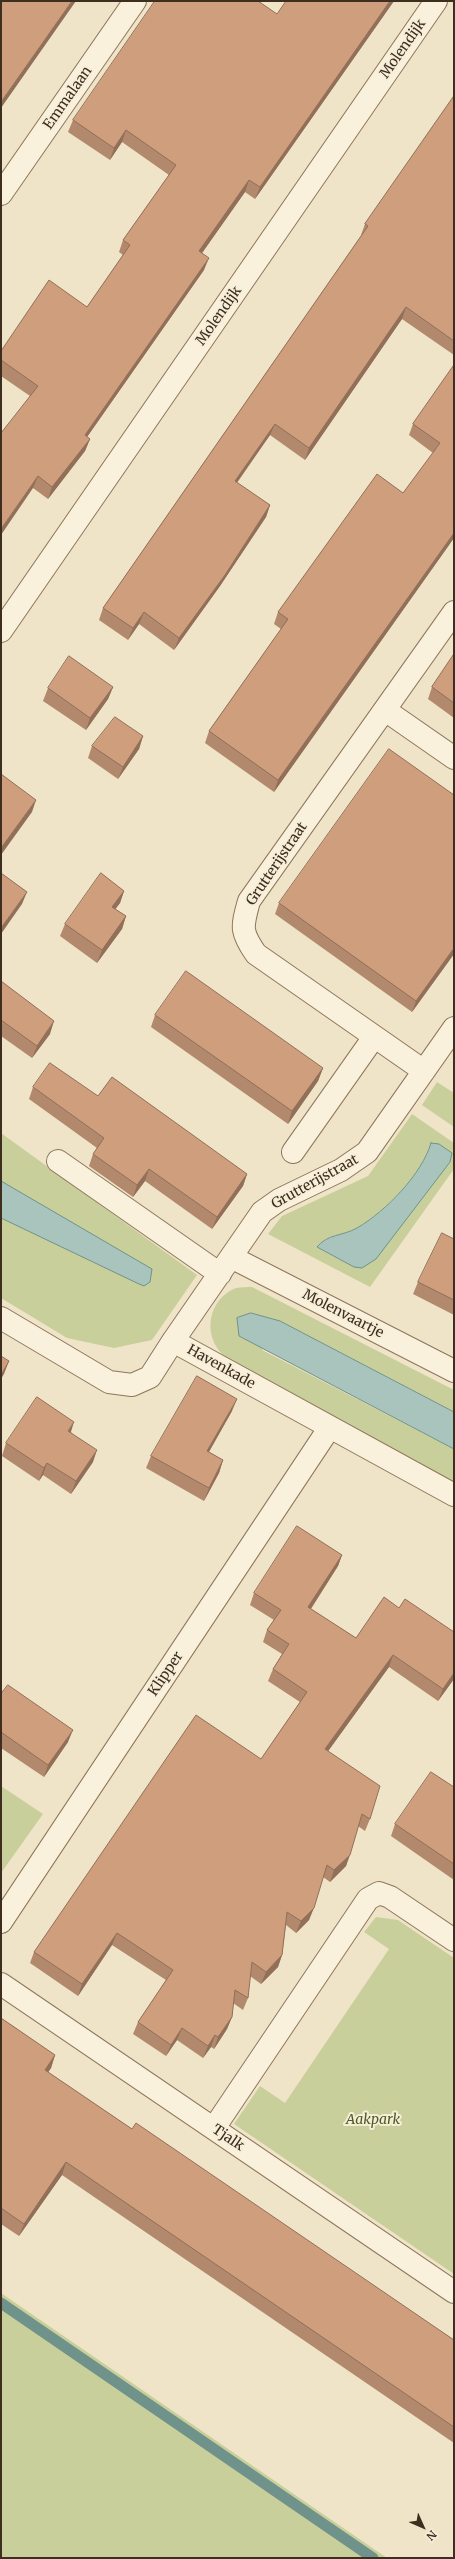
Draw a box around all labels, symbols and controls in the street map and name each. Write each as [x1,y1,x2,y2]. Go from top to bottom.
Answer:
street label: Molendijk [377,16,429,82]
street label: Emmalaan [40,63,96,133]
street label: Molendijk [193,283,245,349]
street label: Grutterijstraat [243,819,311,909]
street label: Grutterijstraat [269,1151,361,1213]
street label: Molenvaartje [300,1286,386,1342]
street label: Havenkade [184,1341,258,1393]
street label: Klipper [145,1649,187,1699]
park label: Aakpark [346,2112,400,2128]
street label: Tjalk [209,2121,247,2155]
north arrow [403,2507,443,2547]
text: N [423,2527,440,2544]

